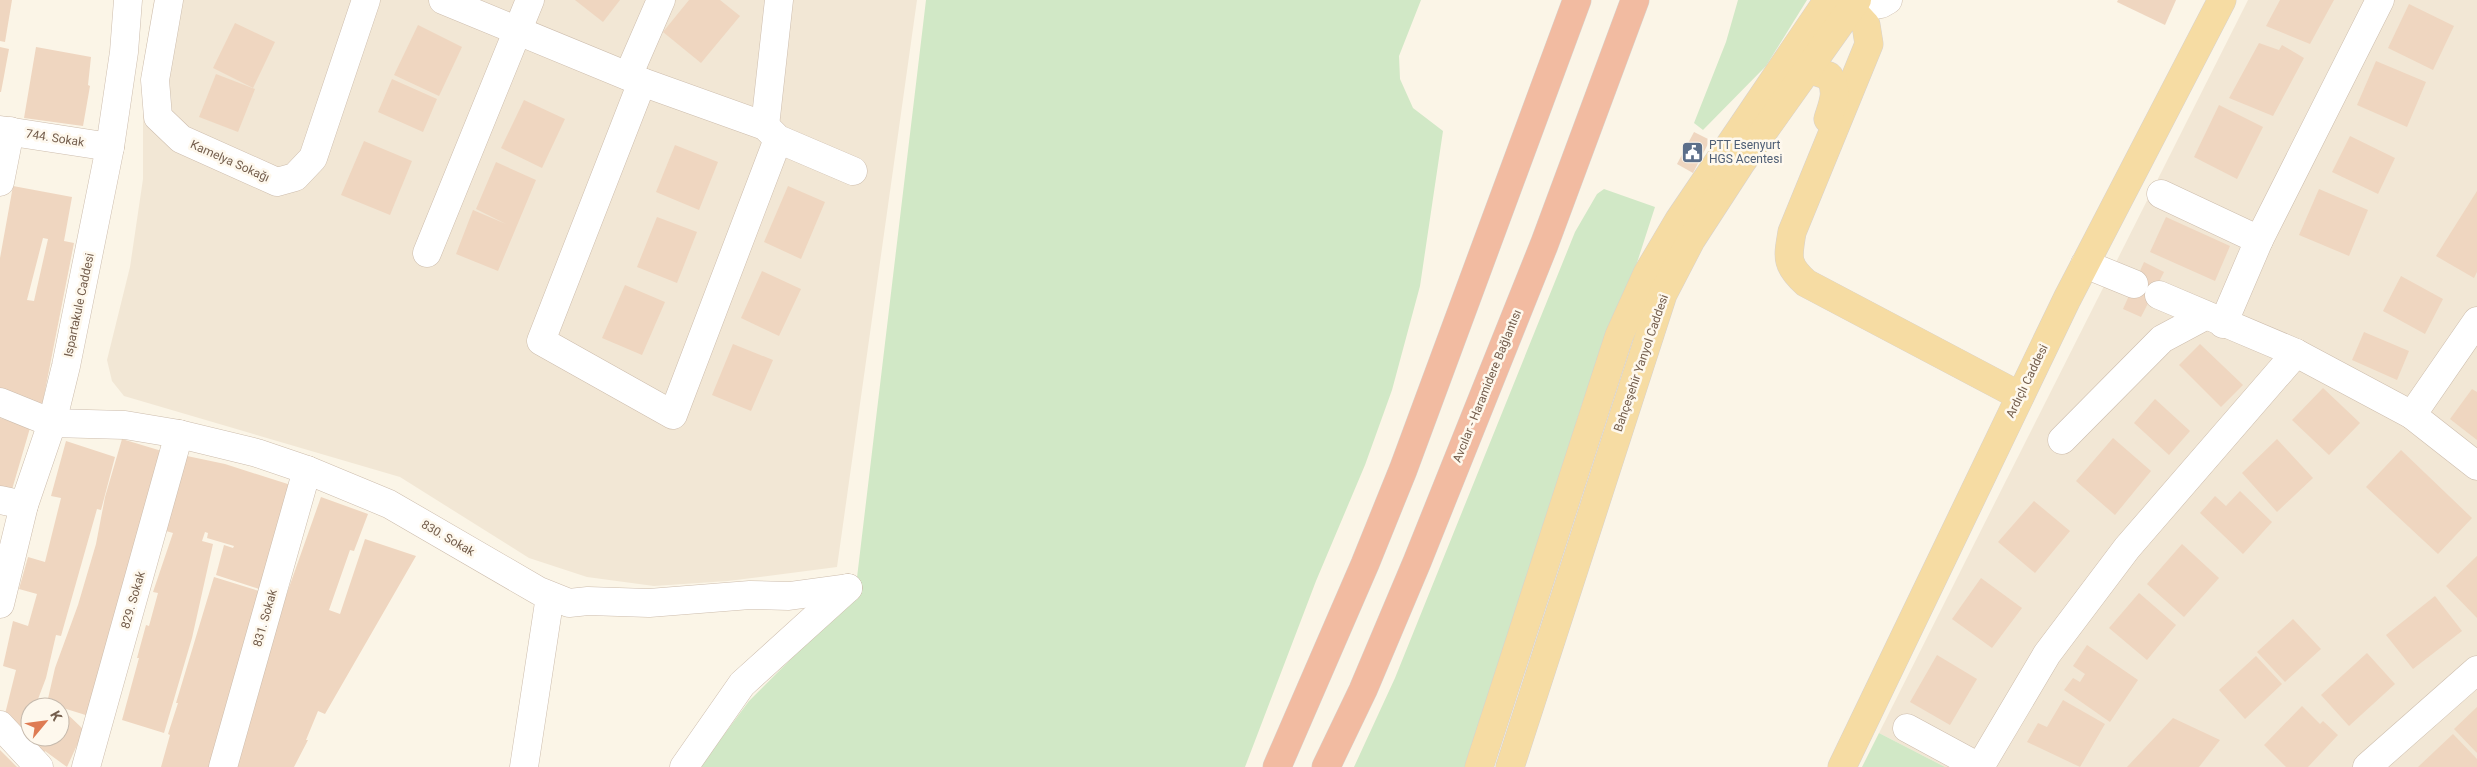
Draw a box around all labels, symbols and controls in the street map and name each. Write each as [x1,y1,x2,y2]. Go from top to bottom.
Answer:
street label: 744. Sokak [25,126,86,150]
street label: Kamelya Sokağı [188,137,272,185]
place label: PTT Esenyurt HGS Acentesi [1709,138,1782,166]
public building icon: PTT Esenyurt HGS Acentesi [1681,140,1705,164]
street label: Ispartakule Caddesi [61,252,97,358]
street label: Bahçeşehir Yanyol Caddesi [1611,293,1671,433]
street label: Avcılar - Haramidere Bağlantısı [1450,308,1524,464]
street label: Ardıçlı Caddesi [2003,342,2051,420]
street label: 830. Sokak [419,517,478,559]
street label: 829. Sokak [118,569,148,630]
street label: 831. Sokak [250,587,280,648]
north arrow [20,697,70,747]
text: K [47,708,66,724]

